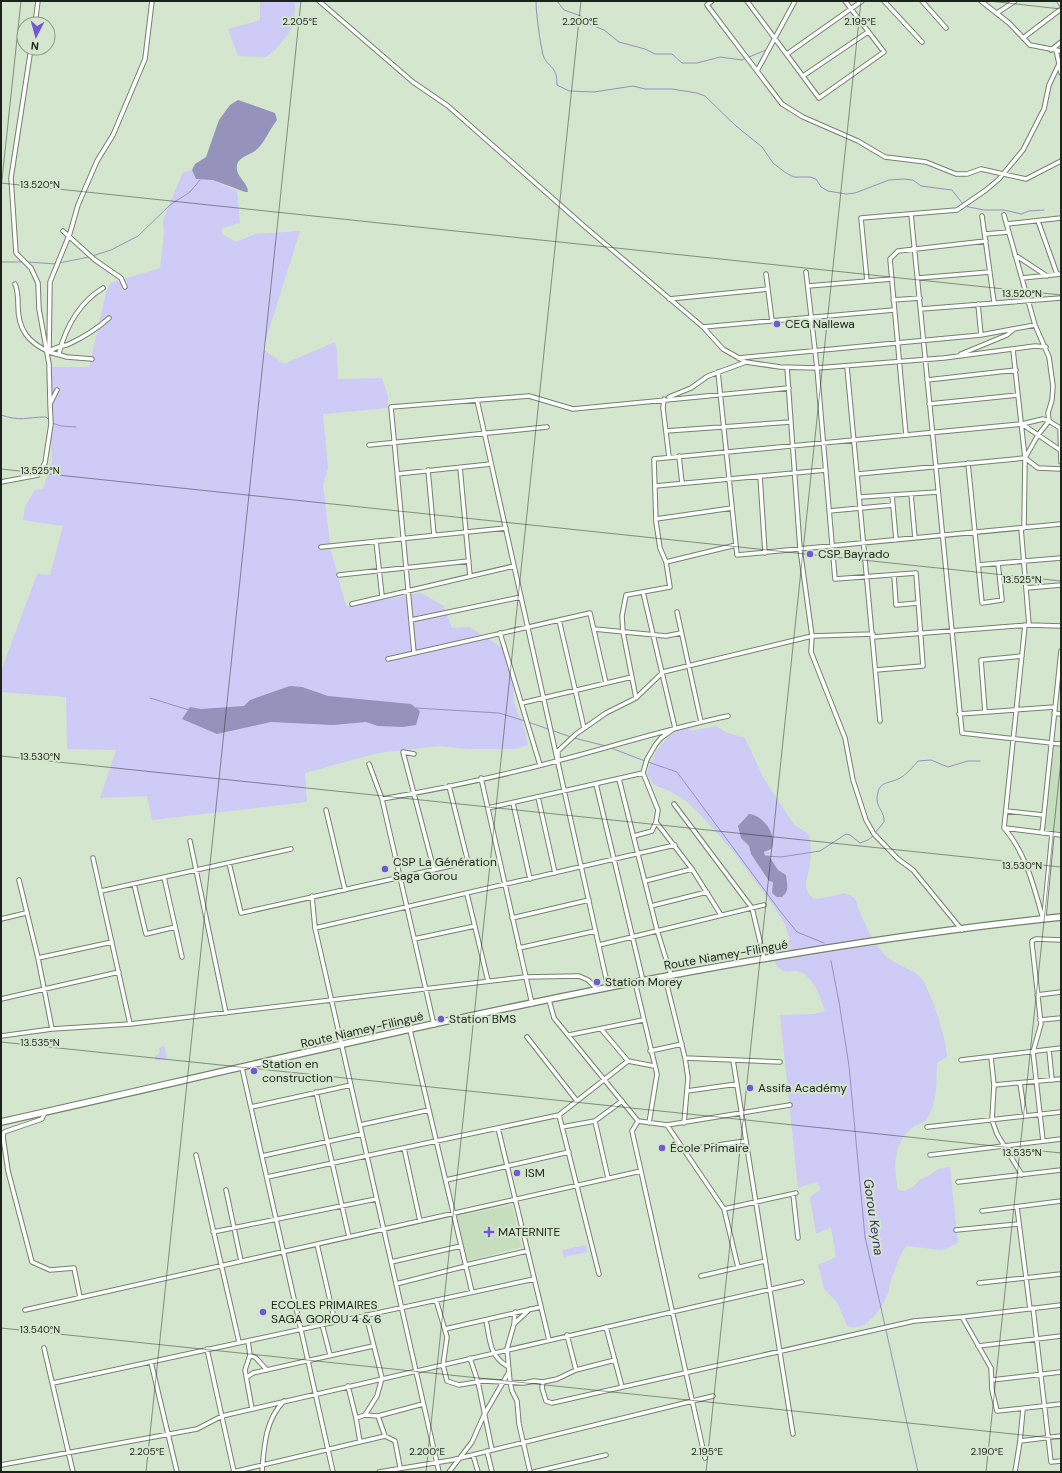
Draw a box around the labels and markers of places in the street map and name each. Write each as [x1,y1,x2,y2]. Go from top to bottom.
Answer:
place label: CEG Nallewa [785,316,855,332]
marker: CEG Nallewa [772,319,782,329]
place label: CSP Bayrado [818,546,890,562]
marker: CSP Bayrado [805,549,815,559]
place label: CSP La Génération Saga Gorou [393,854,497,884]
marker: CSP La Génération Saga Gorou [380,864,390,874]
place label: Station Morey [605,974,683,990]
marker: Station Morey [592,977,602,987]
place label: Station BMS [449,1011,516,1027]
marker: Station BMS [436,1014,446,1024]
place label: Station en construction [262,1056,333,1086]
marker: Station en construction [249,1066,259,1076]
place label: Assifa Académy [758,1080,847,1096]
marker: Assifa Académy [745,1083,755,1093]
place label: École Primaire [670,1140,749,1156]
marker: École Primaire [657,1143,667,1153]
place label: ISM [525,1165,545,1181]
marker: ISM [512,1168,522,1178]
place label: MATERNITE [498,1224,561,1240]
marker: MATERNITE [483,1226,495,1238]
place label: ECOLES PRIMAIRES SAGA GOROU 4 & 6 [271,1297,382,1327]
marker: ECOLES PRIMAIRES SAGA GOROU 4 & 6 [258,1307,268,1317]

